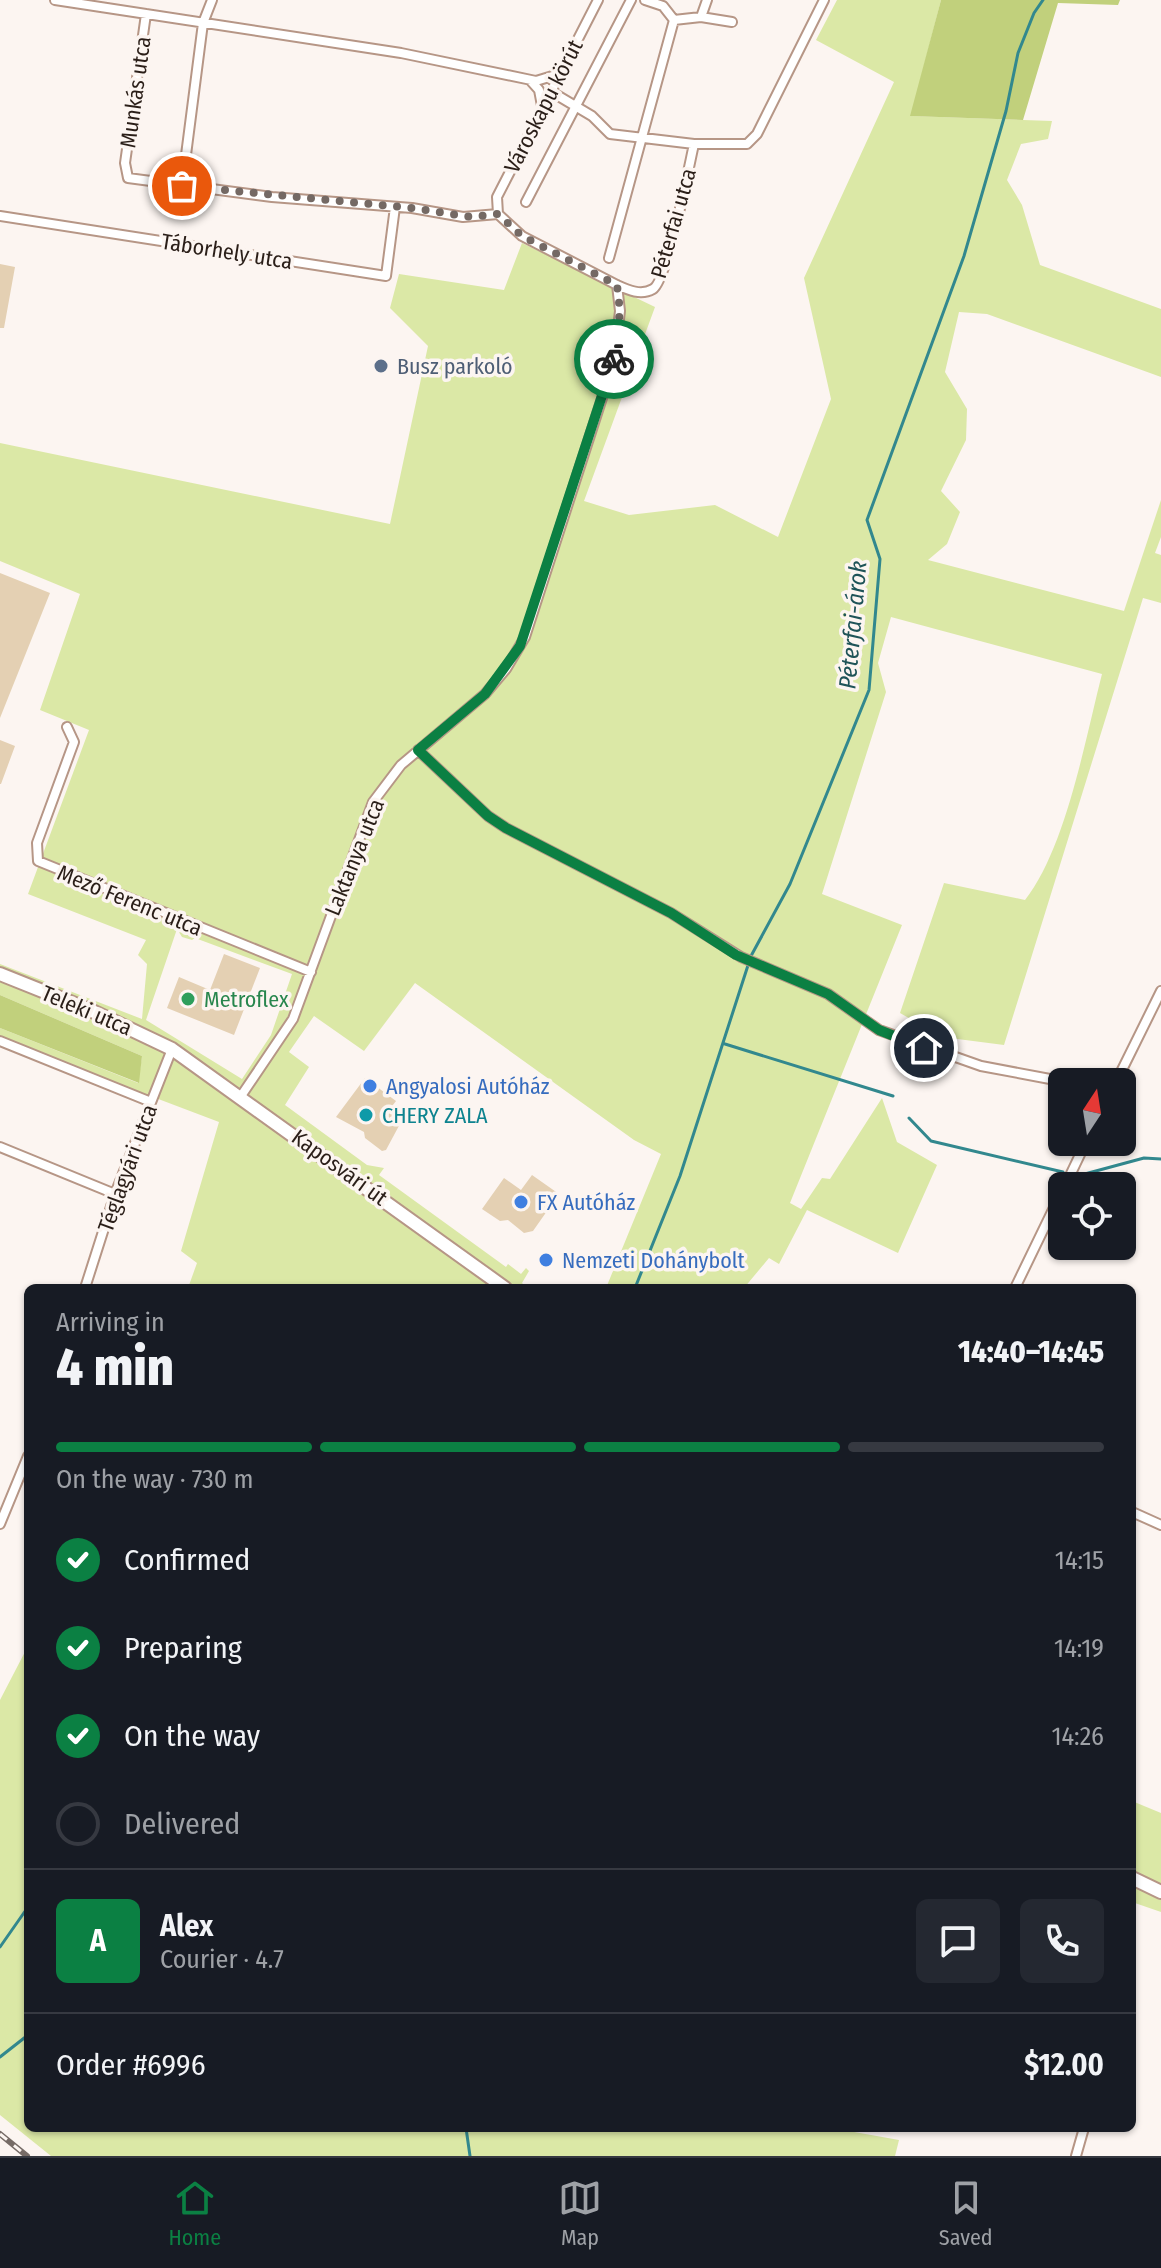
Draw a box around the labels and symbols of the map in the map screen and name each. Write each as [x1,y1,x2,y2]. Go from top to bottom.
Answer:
street label: Városkapu körút [498,34,589,177]
street label: Munkás utca [114,35,157,150]
pin [148,152,216,220]
street label: Péterfai utca [645,165,702,281]
street label: Táborhely utca [160,228,294,275]
courier [574,319,654,399]
place label: Busz parkoló [397,353,513,380]
marker: Busz parkoló [372,357,390,375]
water label: Péterfai-árok [833,560,873,690]
street label: Laktanya utca [319,795,390,920]
street label: Mező Ferenc utca [53,859,206,942]
street label: Teleki utca [37,979,136,1042]
place label: Metroflex [204,986,289,1013]
marker: Metroflex [179,990,197,1008]
pin [890,1014,958,1082]
north arrow [1048,1068,1136,1156]
place label: Angyalosi Autóház [386,1073,550,1100]
marker: Angyalosi Autóház [361,1077,379,1095]
street label: Téglagyári utca [92,1101,163,1236]
place label: CHERY ZALA [382,1102,488,1129]
marker: CHERY ZALA [357,1106,375,1124]
street label: Kaposvári út [286,1124,394,1212]
place label: FX Autóház [537,1189,635,1216]
marker: FX Autóház [512,1193,530,1211]
place label: Nemzeti Dohánybolt [562,1247,746,1274]
marker: Nemzeti Dohánybolt [537,1251,555,1269]

